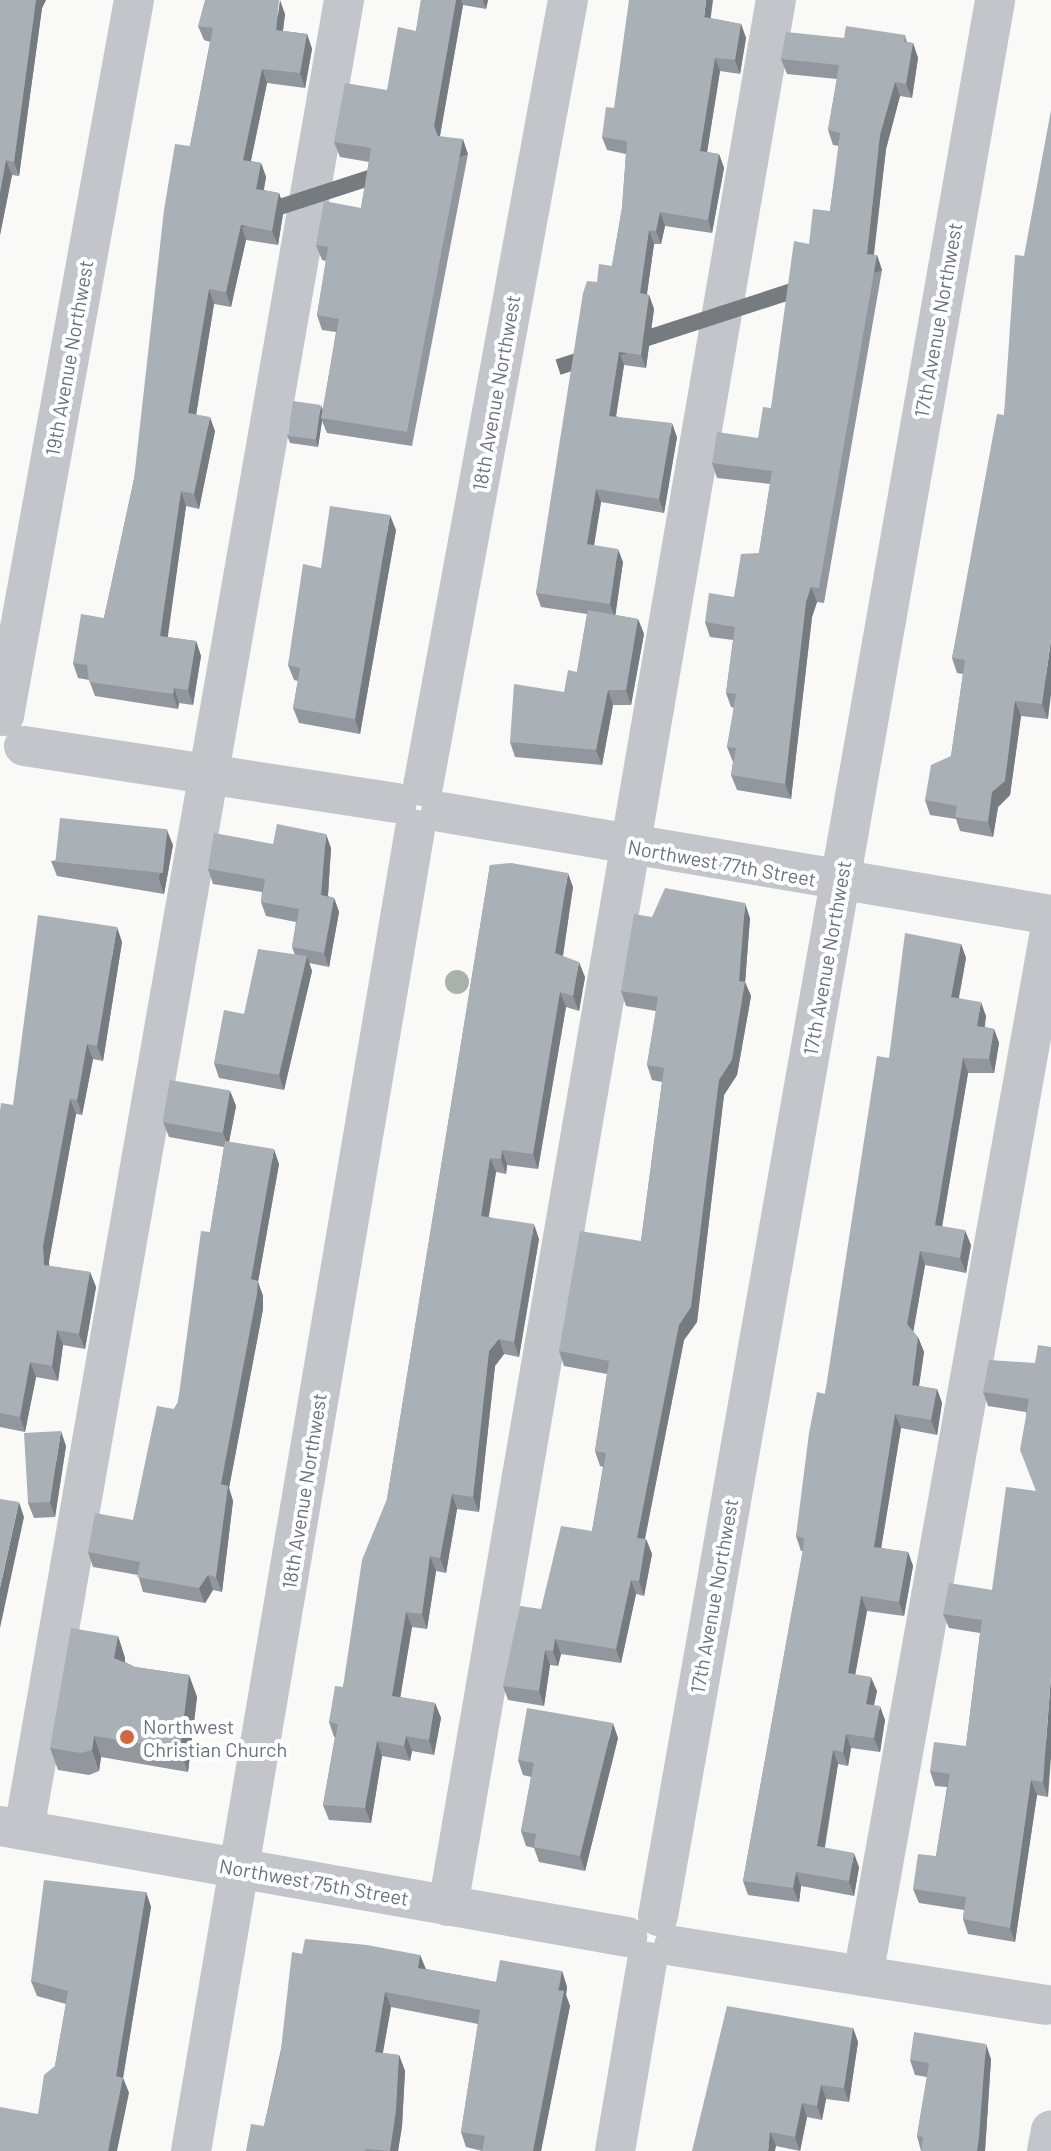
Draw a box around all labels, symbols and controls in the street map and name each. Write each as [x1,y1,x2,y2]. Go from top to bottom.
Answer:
street label: 17th Avenue Northwest [909,221,967,419]
street label: 19th Avenue Northwest [40,258,98,458]
street label: 18th Avenue Northwest [467,293,525,493]
street label: Northwest 77th Street [626,835,818,891]
street label: 17th Avenue Northwest [798,859,856,1057]
street label: 18th Avenue Northwest [277,1391,331,1591]
street label: 17th Avenue Northwest [685,1497,743,1695]
place label: Northwest Christian Church [143,1714,287,1761]
marker: Northwest Christian Church [118,1728,136,1746]
street label: Northwest 75th Street [218,1854,410,1910]

